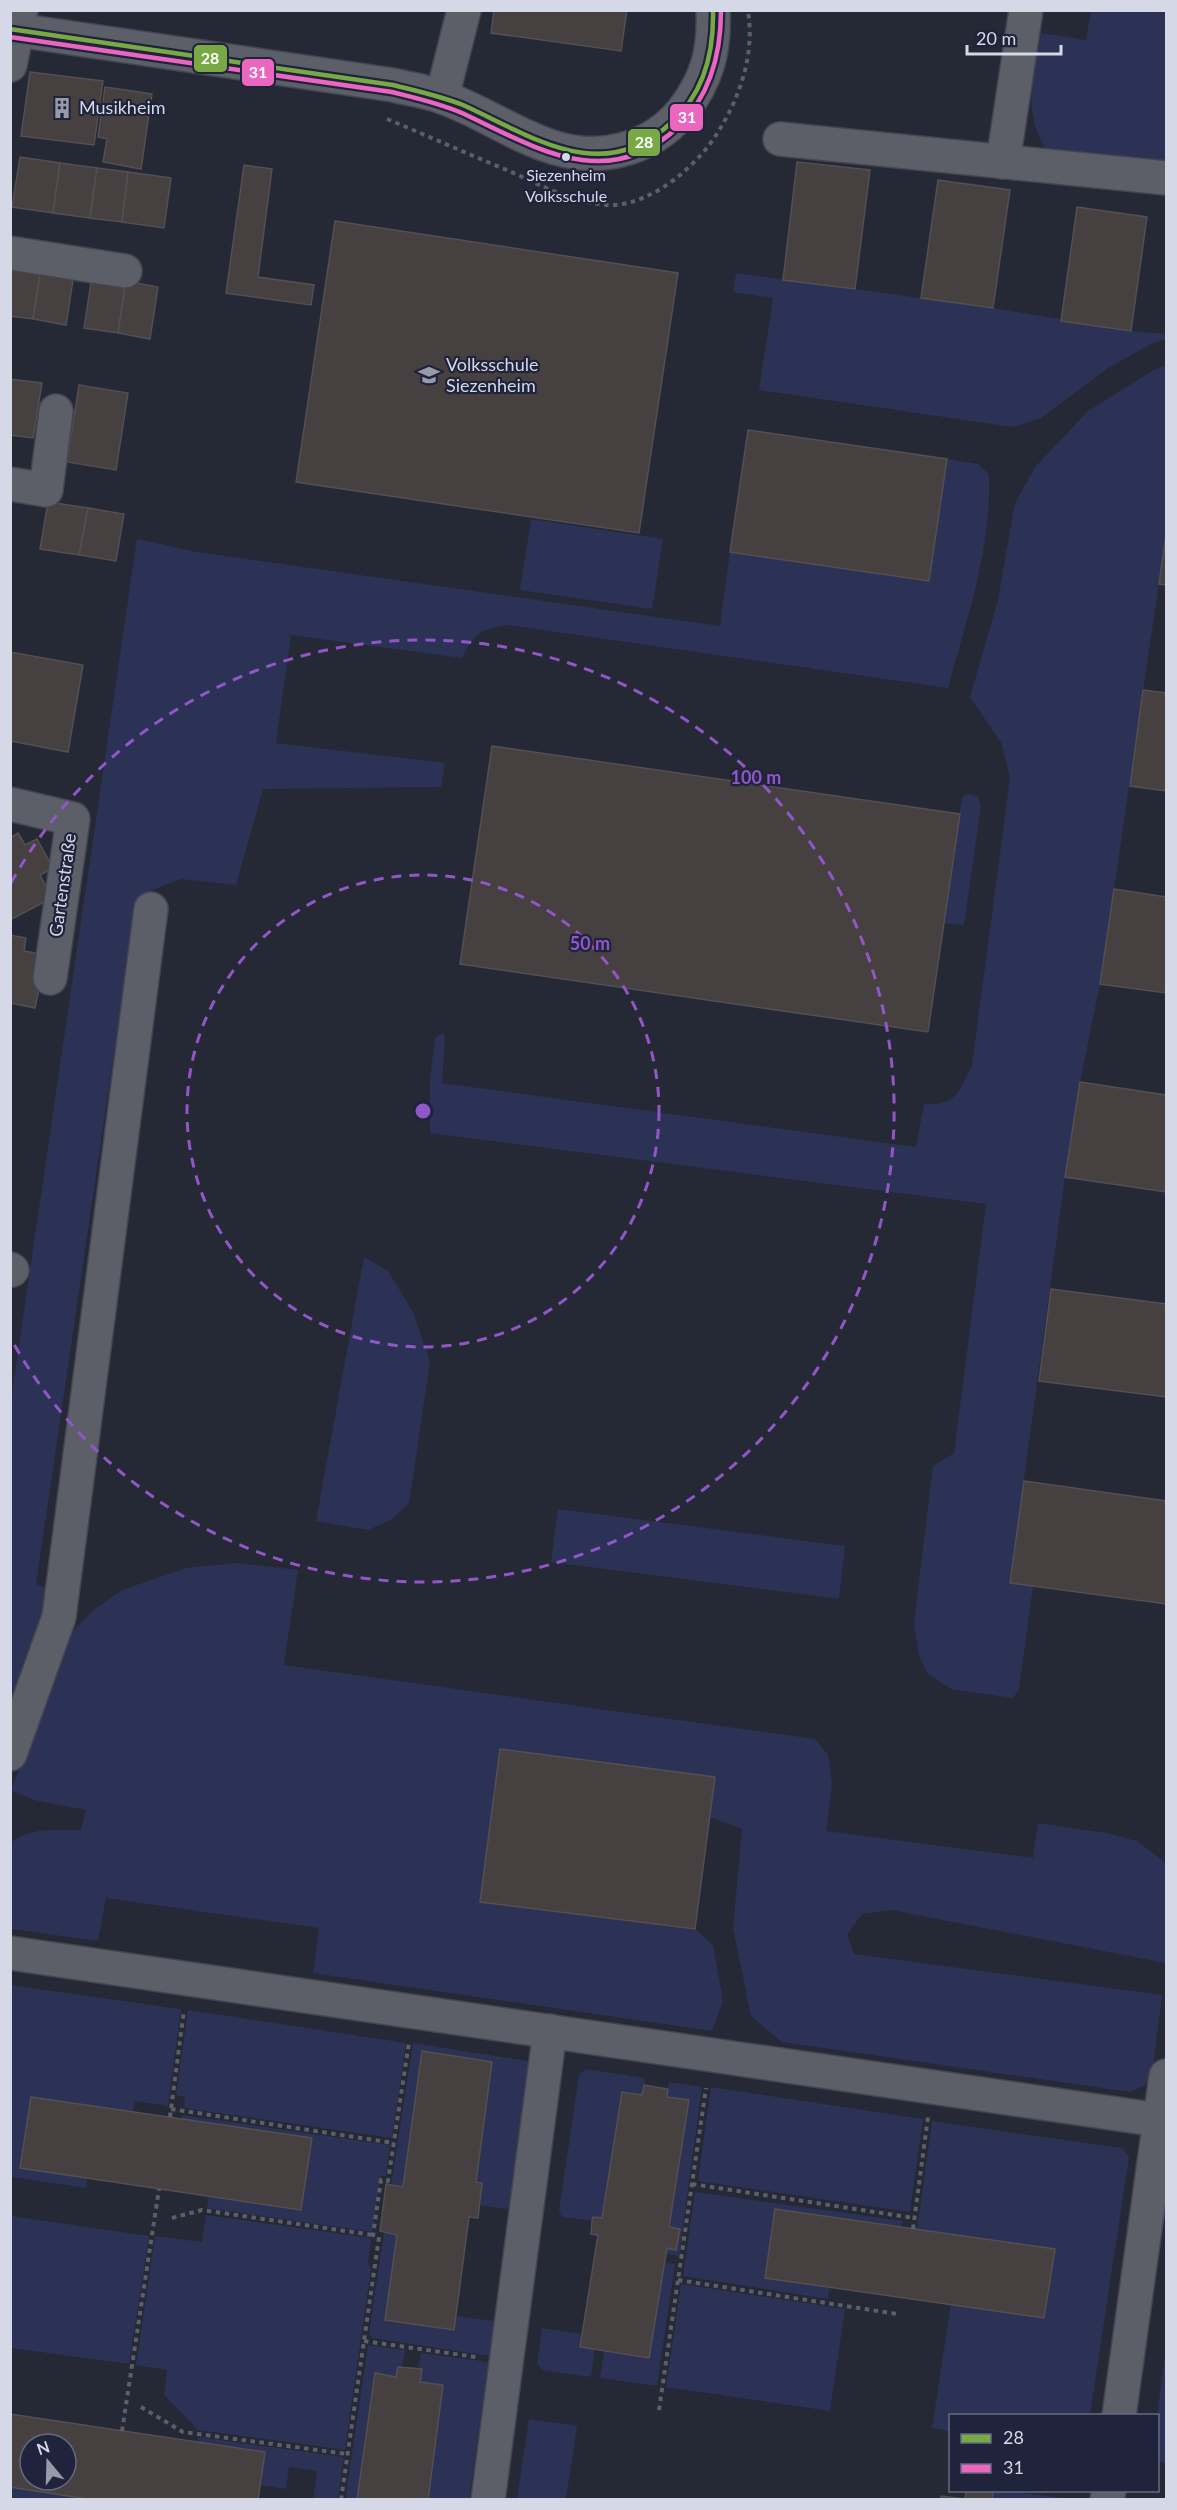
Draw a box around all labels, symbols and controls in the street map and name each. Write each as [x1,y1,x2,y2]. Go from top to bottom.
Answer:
scale bar [967,18,1062,56]
text: 20 m [976,27,1016,49]
line badge: 28 [193,44,228,73]
text: 28 [201,48,219,67]
line badge: 31 [241,58,275,87]
text: 31 [249,62,267,81]
building icon: Musikheim [50,96,74,120]
place label: Musikheim [79,96,166,118]
line badge: 31 [669,103,704,132]
text: 31 [678,107,696,126]
line badge: 28 [627,128,661,157]
text: 28 [635,132,653,151]
marker: Siezenheim Volksschule [560,151,572,163]
place label: Siezenheim Volksschule [525,165,607,205]
place label: Volksschule Siezenheim [446,353,538,396]
school or university icon: Volksschule Siezenheim [417,363,441,387]
text: 100 m [731,766,781,788]
street label: Gartenstraße [44,832,80,938]
text: 50 m [570,932,610,954]
centre of rings [413,1101,433,1121]
legend [949,2414,1159,2492]
text: 28 [1003,2426,1024,2448]
north arrow [18,2432,78,2492]
text: N [34,2436,52,2458]
text: 31 [1003,2456,1024,2478]

